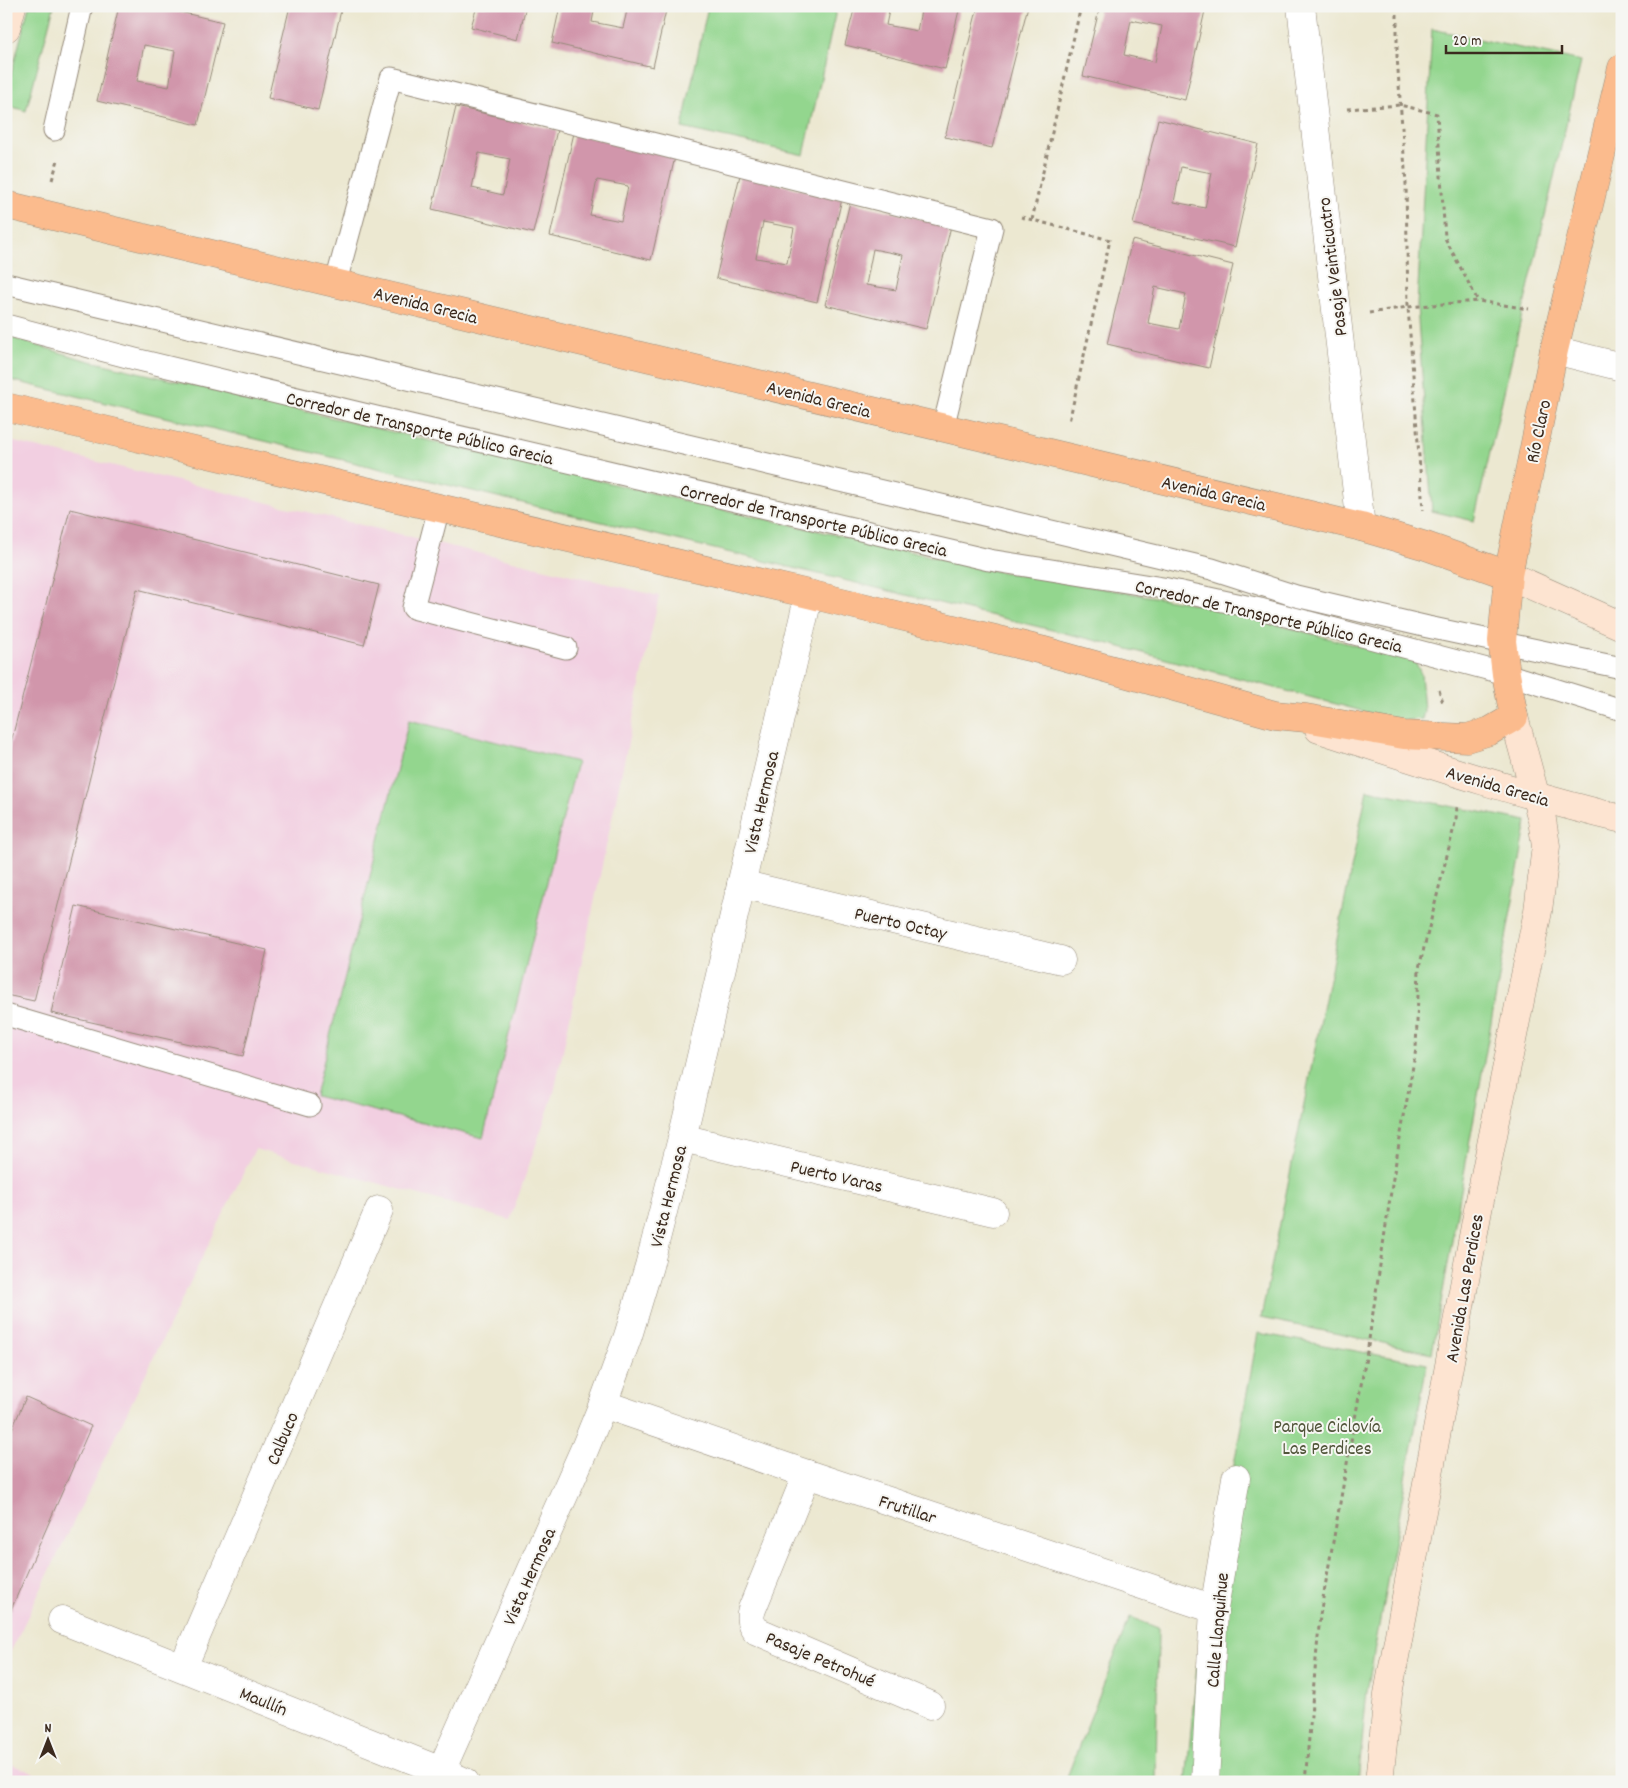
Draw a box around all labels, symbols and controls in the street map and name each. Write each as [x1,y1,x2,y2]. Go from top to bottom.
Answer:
scale bar [1446,22,1562,54]
text: 20 m [1453,31,1481,53]
street label: Pasaje Veinticuatro [1313,196,1356,338]
street label: Avenida Grecia [370,281,481,334]
street label: Avenida Grecia [763,375,874,428]
street label: Corredor de Transporte Público Grecia [283,386,557,475]
street label: Río Claro [1521,398,1560,466]
street label: Avenida Grecia [1158,470,1269,521]
street label: Corredor de Transporte Público Grecia [677,478,951,567]
street label: Corredor de Transporte Público Grecia [1132,574,1406,663]
street label: Vista Hermosa [739,748,789,857]
street label: Avenida Grecia [1442,761,1553,816]
street label: Puerto Octay [851,902,949,949]
street label: Vista Hermosa [645,1142,696,1251]
street label: Puerto Varas [787,1155,885,1202]
street label: Avenida Las Perdices [1440,1212,1493,1365]
street label: Calbuco [261,1409,307,1470]
park label: Parque Ciclovía Las Perdices [1273,1415,1382,1464]
street label: Frutillar [875,1489,939,1533]
street label: Vista Hermosa [498,1523,565,1631]
street label: Calle Llanquihue [1201,1572,1238,1689]
street label: Pasaje Petrohué [761,1626,879,1696]
street label: Maullín [235,1681,291,1725]
north arrow [22,1716,72,1766]
text: N [45,1719,52,1739]

